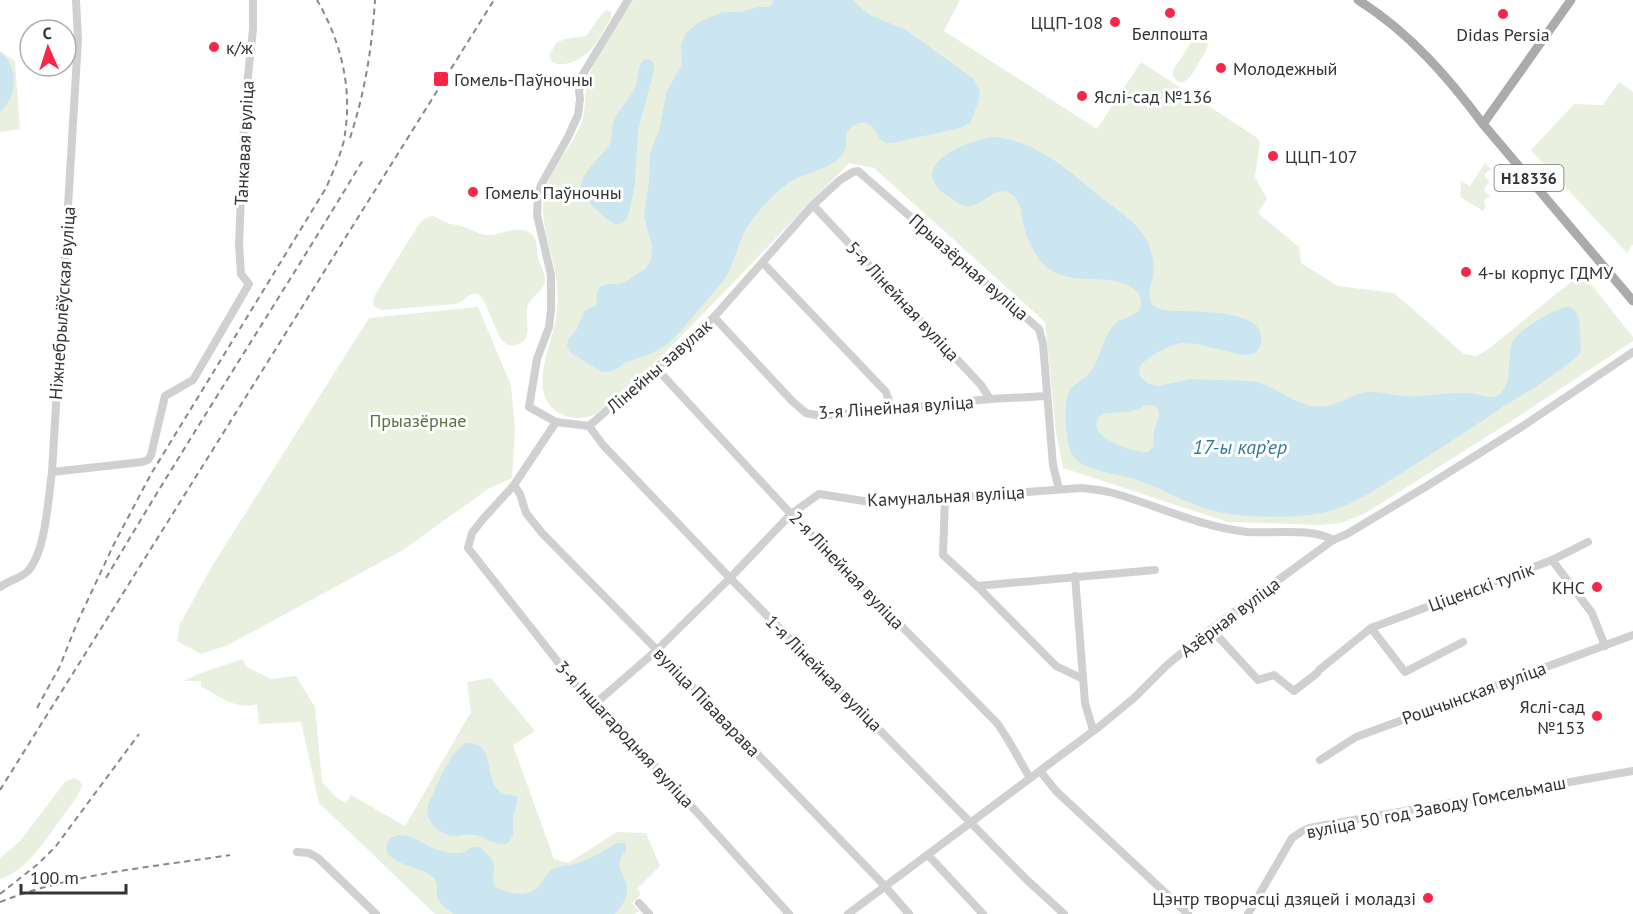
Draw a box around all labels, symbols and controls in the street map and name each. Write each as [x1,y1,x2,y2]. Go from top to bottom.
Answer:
marker: Белпошта [1163,6,1177,20]
marker: Didas Persia [1496,7,1510,21]
place label: ЦЦП-108 [1030,11,1103,34]
marker: ЦЦП-108 [1108,15,1122,29]
north arrow [18,18,78,78]
place label: Белпошта [1132,22,1208,45]
text: С [42,23,52,43]
place label: Didas Persia [1456,23,1550,46]
place label: к/ж [226,36,253,59]
marker: к/ж [207,40,221,54]
place label: Молодежный [1233,57,1337,80]
marker: Молодежный [1214,61,1228,75]
place label: Гомель-Паўночны [454,68,593,91]
marker: Гомель-Паўночны [432,70,450,88]
street label: Танкавая вуліца [229,80,259,206]
place label: Яслі-сад №136 [1094,85,1212,108]
marker: Яслі-сад №136 [1075,89,1089,103]
place label: ЦЦП-107 [1285,145,1358,168]
marker: ЦЦП-107 [1266,149,1280,163]
road number: Н18336 [1494,165,1564,191]
place label: Гомель Паўночны [485,181,622,204]
marker: Гомель Паўночны [466,185,480,199]
street label: Ніжнебрылёўская вуліца [44,205,80,401]
street label: Прыазёрная вуліца [904,209,1034,325]
street label: 5-я Лінейная вуліца [841,236,965,366]
place label: 4-ы корпус ГДМУ [1478,261,1613,284]
marker: 4-ы корпус ГДМУ [1459,265,1473,279]
street label: Лінейны завулак [601,314,717,419]
street label: 3-я Лінейная вуліца [817,390,975,424]
park label: Прыазёрнае [369,409,467,432]
water label: 17-ы кар’ер [1193,434,1287,460]
street label: Камунальная вуліца [867,480,1025,512]
street label: 2-я Лінейная вуліца [785,506,909,634]
street label: Ціценскі тупік [1425,557,1537,617]
street label: Азёрная вуліца [1175,572,1285,662]
place label: КНС [1552,576,1585,599]
marker: КНС [1590,580,1604,594]
street label: 1-я Лінейная вуліца [761,610,887,736]
street label: вуліца Піваварава [649,642,765,762]
street label: 3-я Іншагародняя вуліца [551,656,699,812]
street label: Рошчынская вуліца [1399,656,1549,730]
place label: Яслі-сад №153 [1520,695,1585,739]
marker: Яслі-сад №153 [1590,709,1604,723]
street label: вуліца 50 год Заводу Гомсельмаш [1304,771,1568,843]
scale bar [21,857,126,895]
text: 100 m [30,866,79,889]
place label: Цэнтр творчасці дзяцей і моладзі [1152,887,1416,910]
marker: Цэнтр творчасці дзяцей і моладзі [1421,891,1435,905]

